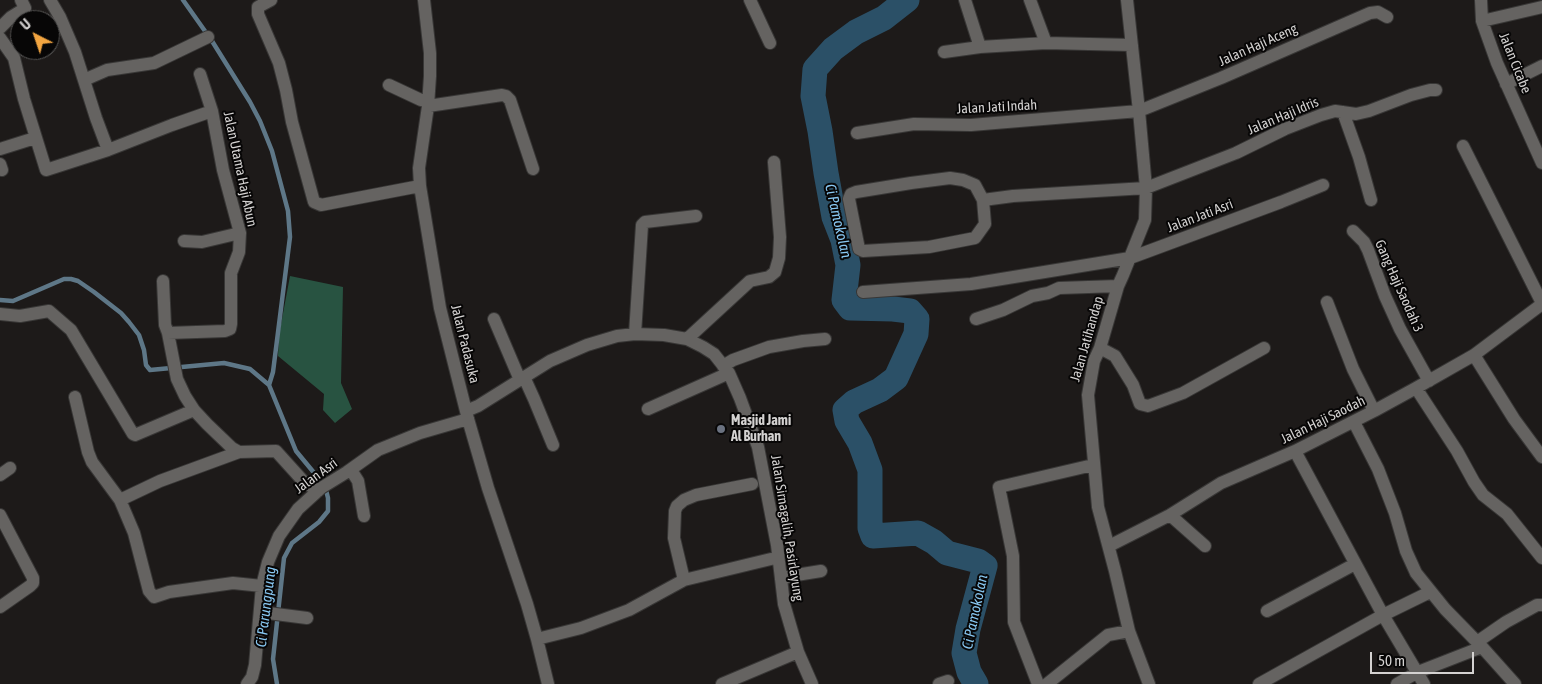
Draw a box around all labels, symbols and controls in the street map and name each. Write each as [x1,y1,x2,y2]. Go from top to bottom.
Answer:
north arrow [10,10,60,60]
text: U [17,16,34,33]
street label: Jalan Haji Aceng [1216,20,1300,70]
street label: Jalan Cicabe [1495,30,1535,96]
street label: Jalan Haji Idris [1245,94,1321,138]
street label: Jalan Jati Indah [956,97,1038,117]
street label: Jalan Utama Haji Abun [220,110,260,228]
water label: Ci Pamokolan [821,182,855,260]
street label: Jalan Jati Asri [1165,196,1235,236]
street label: Gang Haji Saodah 3 [1371,237,1427,335]
street label: Jalan Jatihandap [1067,294,1107,384]
street label: Jalan Padasuka [447,303,483,385]
street label: Jalan Haji Saodah [1278,392,1368,448]
place label: Masjid Jami Al Burhan [731,413,791,446]
marker: Masjid Jami Al Burhan [715,423,727,435]
street label: Jalan Sirnagalih, Pasirlayung [767,454,807,602]
street label: Jalan Asri [291,455,341,497]
water label: Ci Parungpung [252,566,280,648]
water label: Ci Pamokolan [958,573,992,651]
scale bar [1372,642,1476,674]
text: 50 m [1378,652,1405,669]

